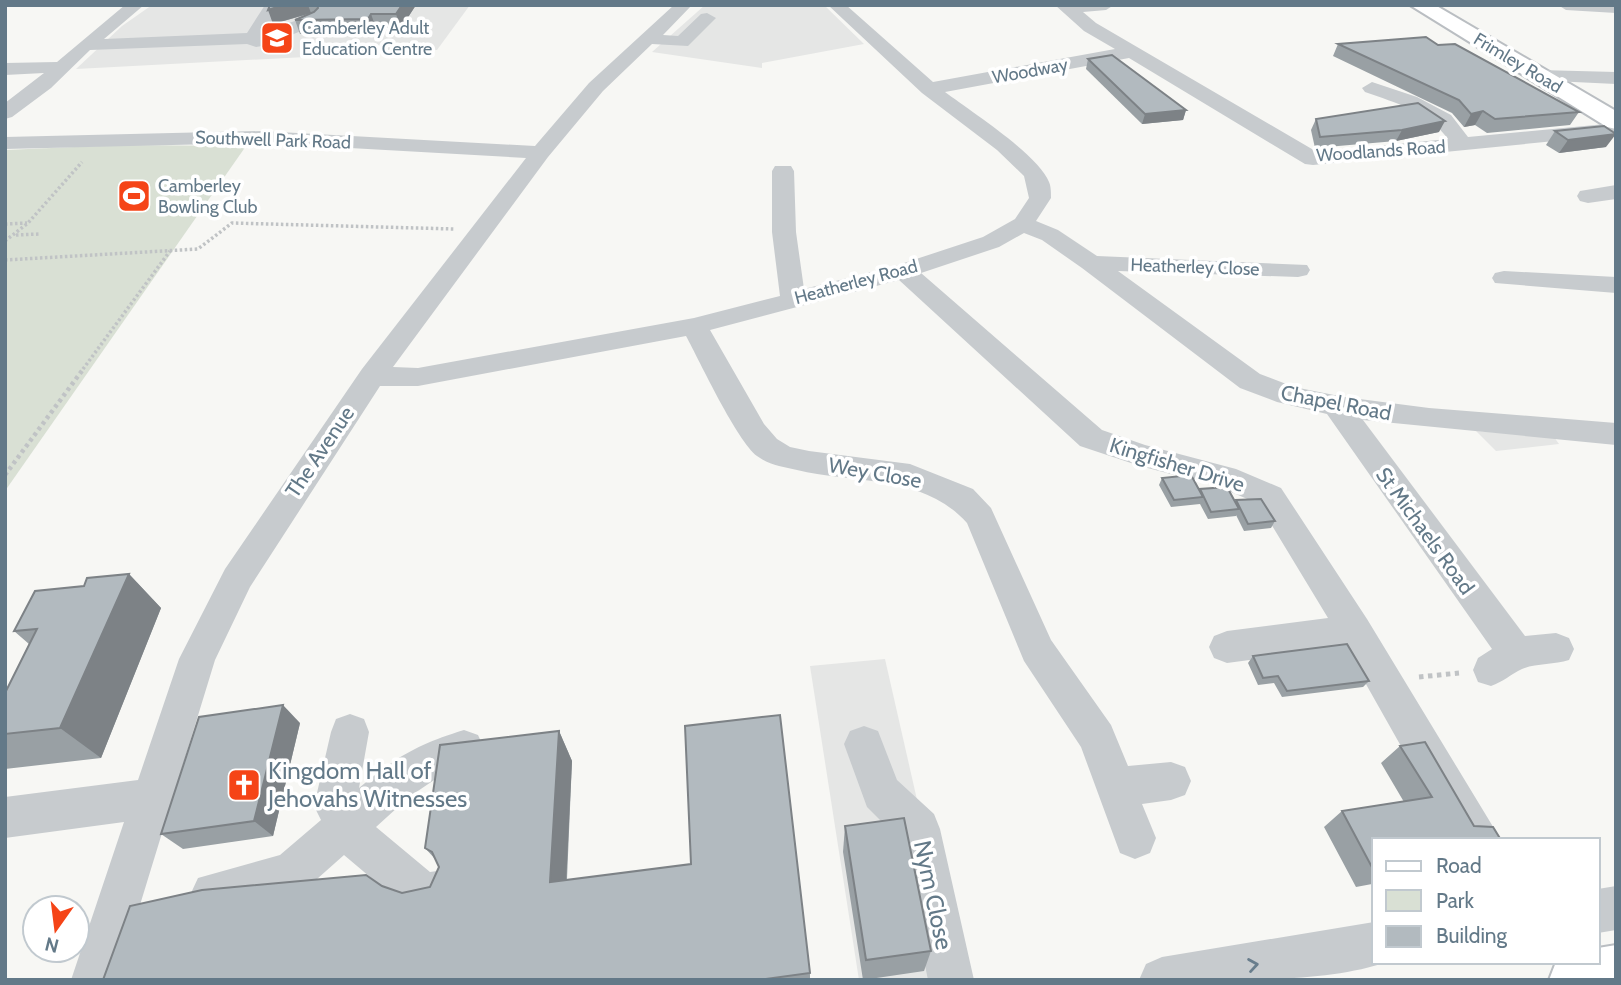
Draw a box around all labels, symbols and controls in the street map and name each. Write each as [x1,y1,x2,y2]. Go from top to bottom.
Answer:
place label: Camberley Adult Education Centre [302,17,432,60]
school or university icon: Camberley Adult Education Centre [258,19,296,57]
street label: Frimley Road [1470,28,1566,98]
street label: Woodway [990,54,1070,88]
street label: Southwell Park Road [195,126,351,154]
street label: Woodlands Road [1316,136,1446,166]
place label: Camberley Bowling Club [158,175,258,218]
sports icon: Camberley Bowling Club [115,177,153,215]
street label: Heatherley Close [1130,254,1260,280]
street label: Heatherley Road [792,255,920,309]
street label: Chapel Road [1279,380,1393,425]
street label: The Avenue [280,401,359,502]
street label: Kingfisher Drive [1107,432,1248,497]
street label: Wey Close [827,452,924,493]
street label: St Michaels Road [1371,462,1480,599]
place label: Kingdom Hall of Jehovahs Witnesses [267,756,467,813]
church icon: Kingdom Hall of Jehovahs Witnesses [225,766,263,804]
street label: Nym Close [908,838,959,952]
legend [1372,838,1600,964]
text: Road [1436,853,1482,878]
text: Park [1436,888,1474,913]
north arrow [21,894,91,964]
text: Building [1436,923,1508,948]
text: N [43,932,61,958]
one-way arrow [1247,958,1259,973]

